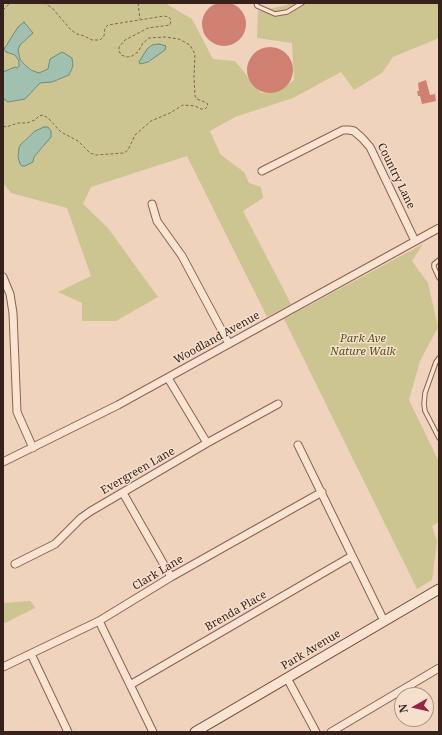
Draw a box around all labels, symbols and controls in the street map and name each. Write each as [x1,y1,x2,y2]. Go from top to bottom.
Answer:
street label: Country Lane [374,141,418,211]
street label: Woodland Avenue [172,309,262,367]
park label: Park Ave Nature Walk [330,332,396,358]
street label: Evergreen Lane [99,444,177,498]
street label: Clark Lane [130,553,186,593]
street label: Brenda Place [203,588,269,634]
street label: Park Avenue [279,627,343,673]
north arrow [394,687,434,727]
text: N [395,703,411,714]

